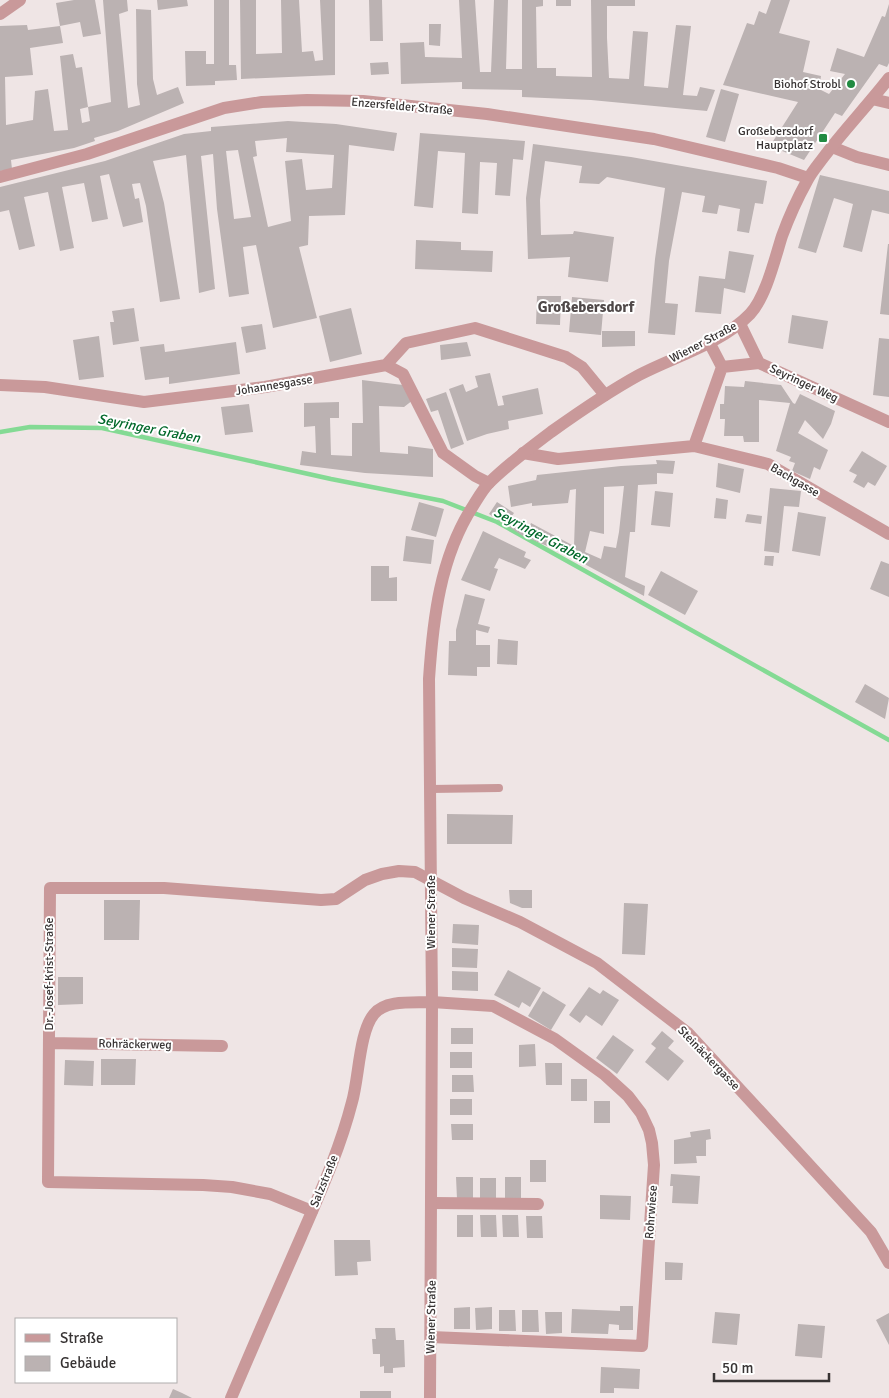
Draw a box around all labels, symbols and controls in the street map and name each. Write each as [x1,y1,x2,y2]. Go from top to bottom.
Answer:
place label: Biohof Strobl [774,77,841,92]
marker: Biohof Strobl [845,78,857,90]
street label: Enzersfelder Straße [351,95,453,118]
place label: Großebersdorf Hauptplatz [738,124,814,153]
marker: Großebersdorf Hauptplatz [817,132,829,144]
district label: Großebersdorf [538,298,636,316]
street label: Wiener Straße [667,318,739,366]
street label: Seyringer Weg [767,361,841,406]
street label: Johannesgasse [235,372,314,399]
water label: Seyringer Graben [96,410,202,447]
street label: Bachgasse [767,460,822,501]
water label: Seyringer Graben [491,504,591,567]
street label: Wiener Straße [424,875,439,949]
street label: Dr.-Josef-Krist-Straße [42,917,57,1031]
street label: Steinäckergasse [674,1023,743,1094]
street label: Rohräckerweg [98,1036,172,1053]
street label: Salzstraße [307,1153,342,1210]
street label: Rohrwiese [642,1185,661,1239]
street label: Wiener Straße [423,1280,440,1354]
legend [15,1318,178,1383]
text: Straße [60,1329,104,1347]
scale bar [714,1350,829,1382]
text: Gebäude [60,1354,116,1372]
text: 50 m [722,1359,753,1377]

